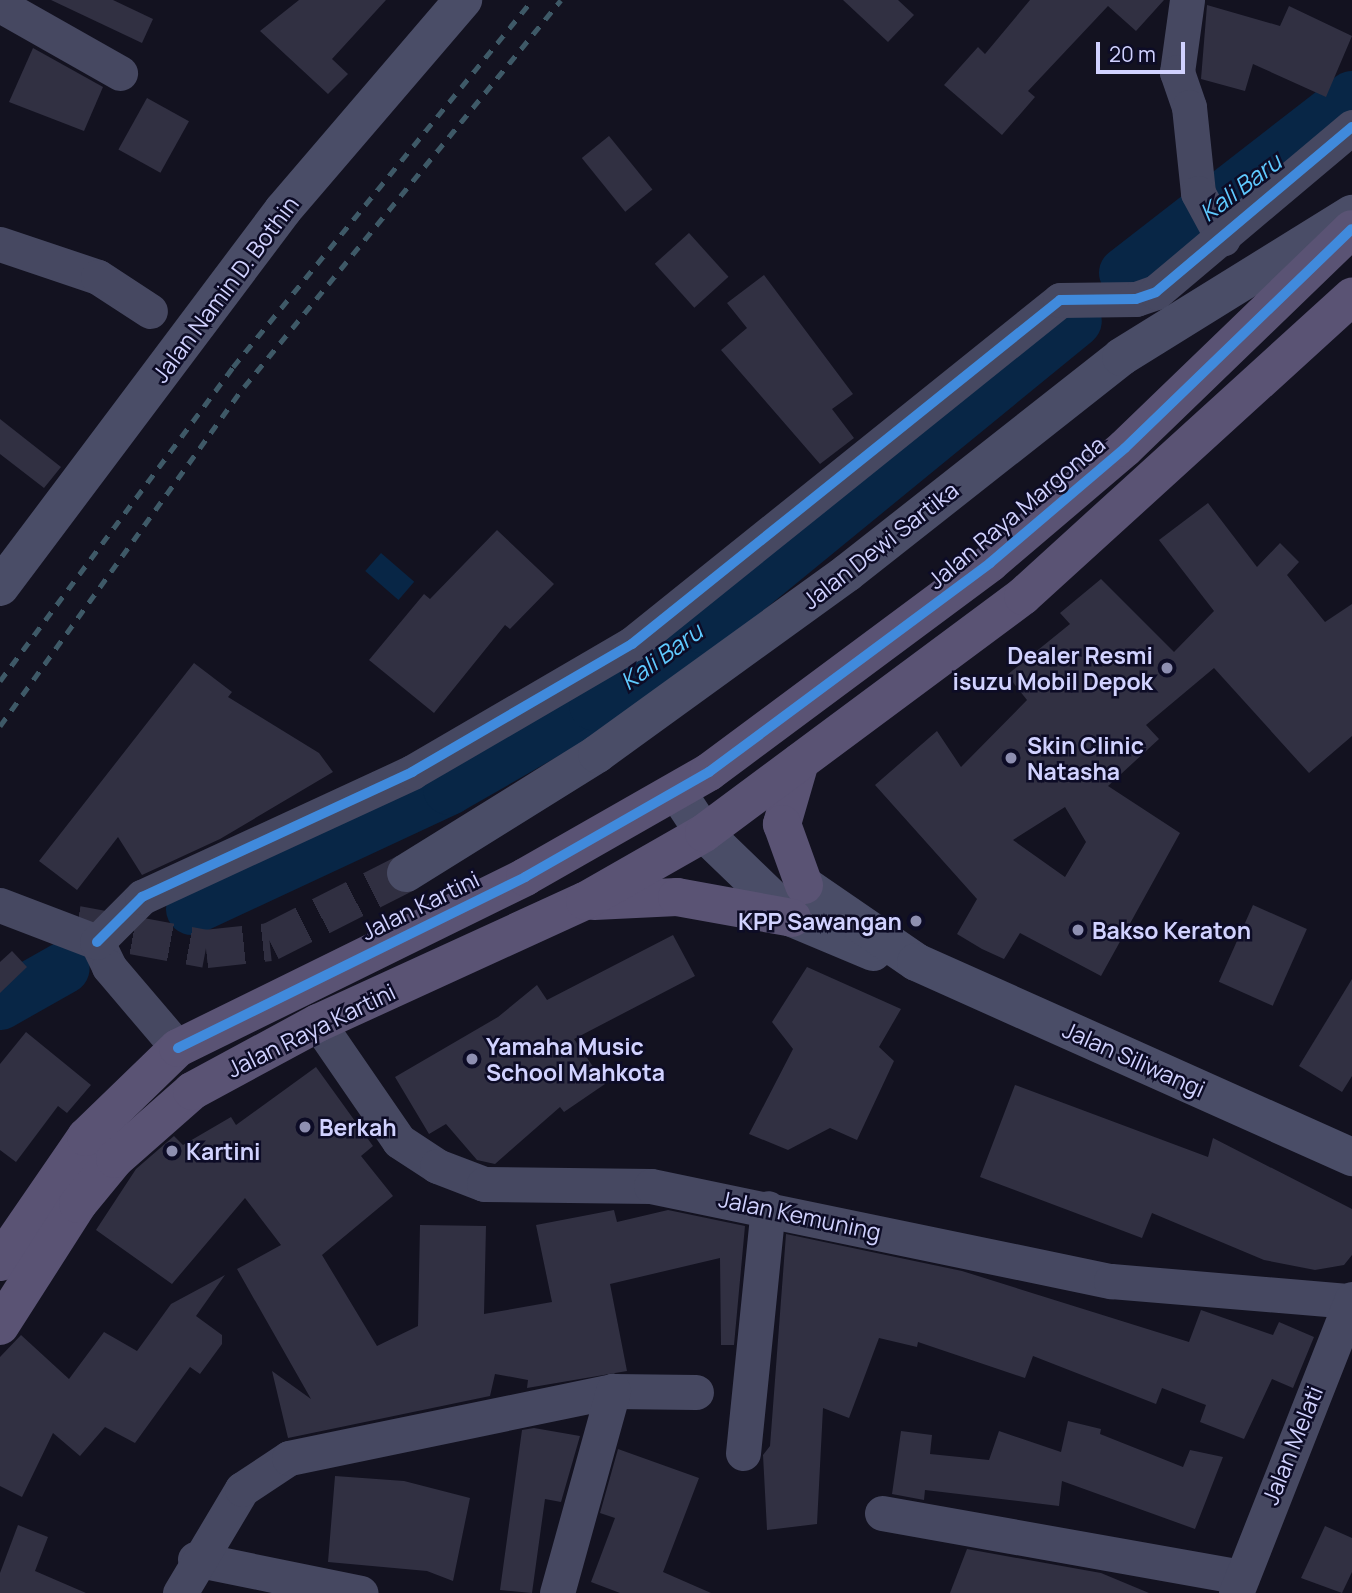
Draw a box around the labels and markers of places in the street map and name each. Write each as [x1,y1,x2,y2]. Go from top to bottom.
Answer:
place label: Dealer Resmi isuzu Mobil Depok [953,641,1153,695]
marker: Dealer Resmi isuzu Mobil Depok [1159,660,1175,676]
place label: Skin Clinic Natasha [1027,731,1144,785]
marker: Skin Clinic Natasha [1001,748,1021,768]
place label: KPP Sawangan [738,907,902,935]
marker: KPP Sawangan [908,913,924,929]
place label: Bakso Keraton [1092,916,1251,944]
marker: Bakso Keraton [1070,922,1086,938]
place label: Yamaha Music School Mahkota [486,1032,665,1086]
marker: Yamaha Music School Mahkota [464,1051,480,1067]
place label: Berkah [319,1113,397,1141]
marker: Berkah [297,1119,313,1135]
place label: Kartini [186,1137,261,1165]
marker: Kartini [164,1143,180,1159]

